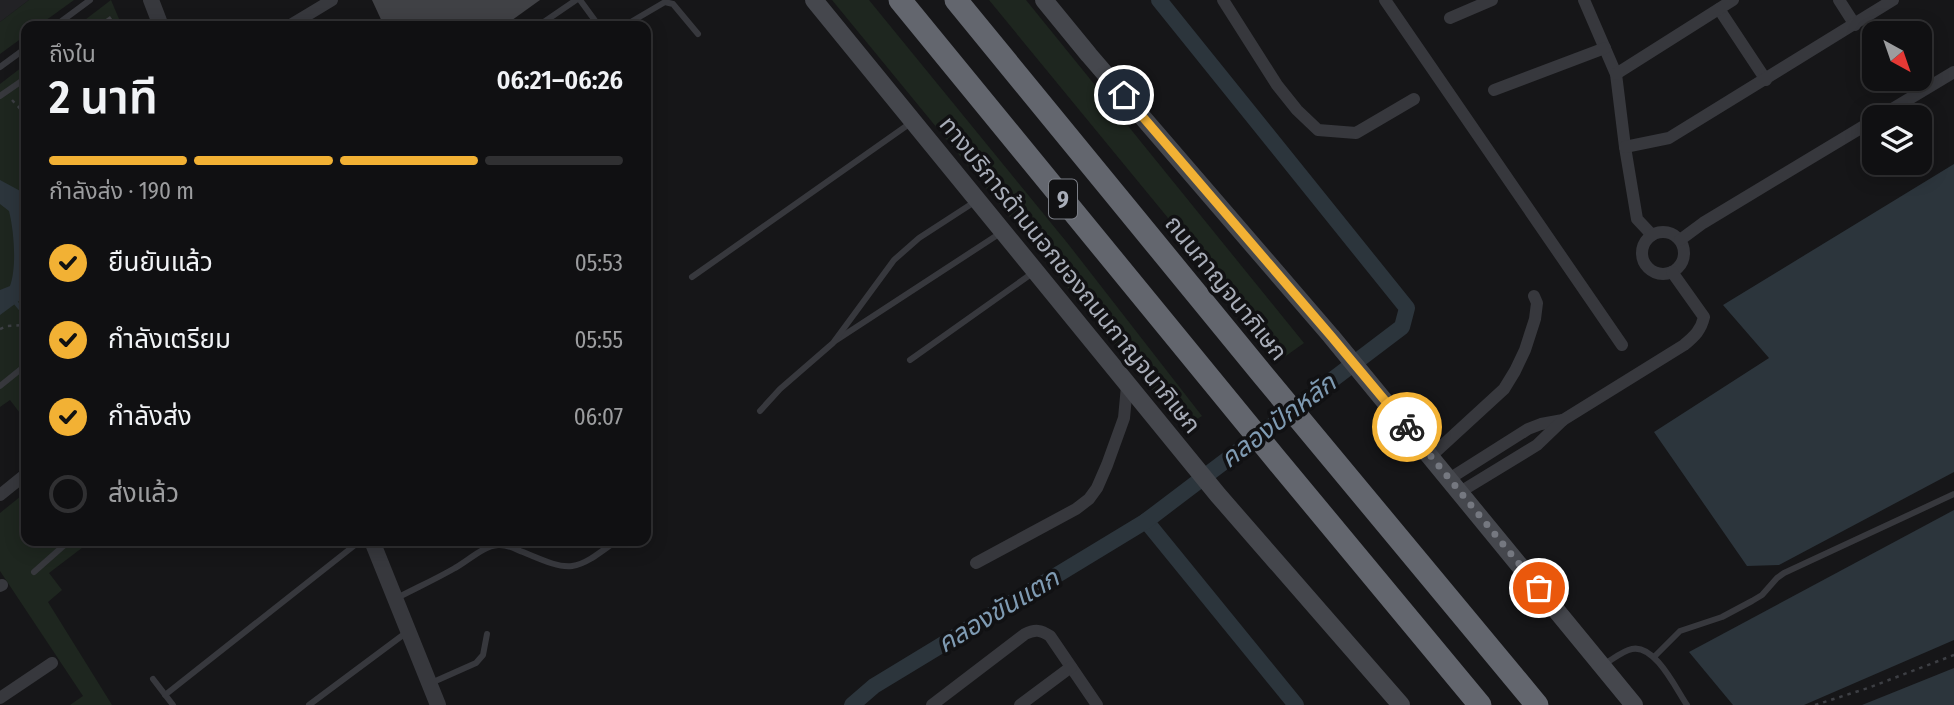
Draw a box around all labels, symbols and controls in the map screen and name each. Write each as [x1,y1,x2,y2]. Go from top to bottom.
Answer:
north arrow [1862,21,1932,91]
map controls [1862,21,1932,175]
text: ถึงใน [49,40,96,68]
text: 06:21–06:26 [496,65,623,96]
pin [1094,65,1154,125]
text: 2 นาที [49,70,158,125]
icon: home [1105,76,1143,114]
button: layers [1862,105,1932,175]
street label: ทางบริการด้านนอกของถนนกาญจนาภิเษก [933,111,1207,439]
text: กำลังส่ง · 190 m [49,177,194,205]
road number: 9 [1049,180,1077,218]
street label: ถนนกาญจนาภิเษก [1159,210,1293,366]
icon: check [49,244,87,282]
text: ยืนยันแล้ว [108,247,213,278]
text: 05:53 [575,249,623,277]
icon: check [49,321,87,359]
text: กำลังเตรียม [108,324,231,355]
text: 05:55 [574,326,623,354]
water label: คลองปักหลัก [1214,367,1343,475]
courier [1372,392,1442,462]
icon: check [49,398,87,436]
text: กำลังส่ง [108,401,192,432]
text: 06:07 [574,403,623,431]
icon: bike [1388,408,1426,446]
text: ส่งแล้ว [108,478,179,509]
pin [1509,558,1569,618]
water label: คลองขันแตก [932,562,1066,659]
icon: bag [1520,569,1558,607]

